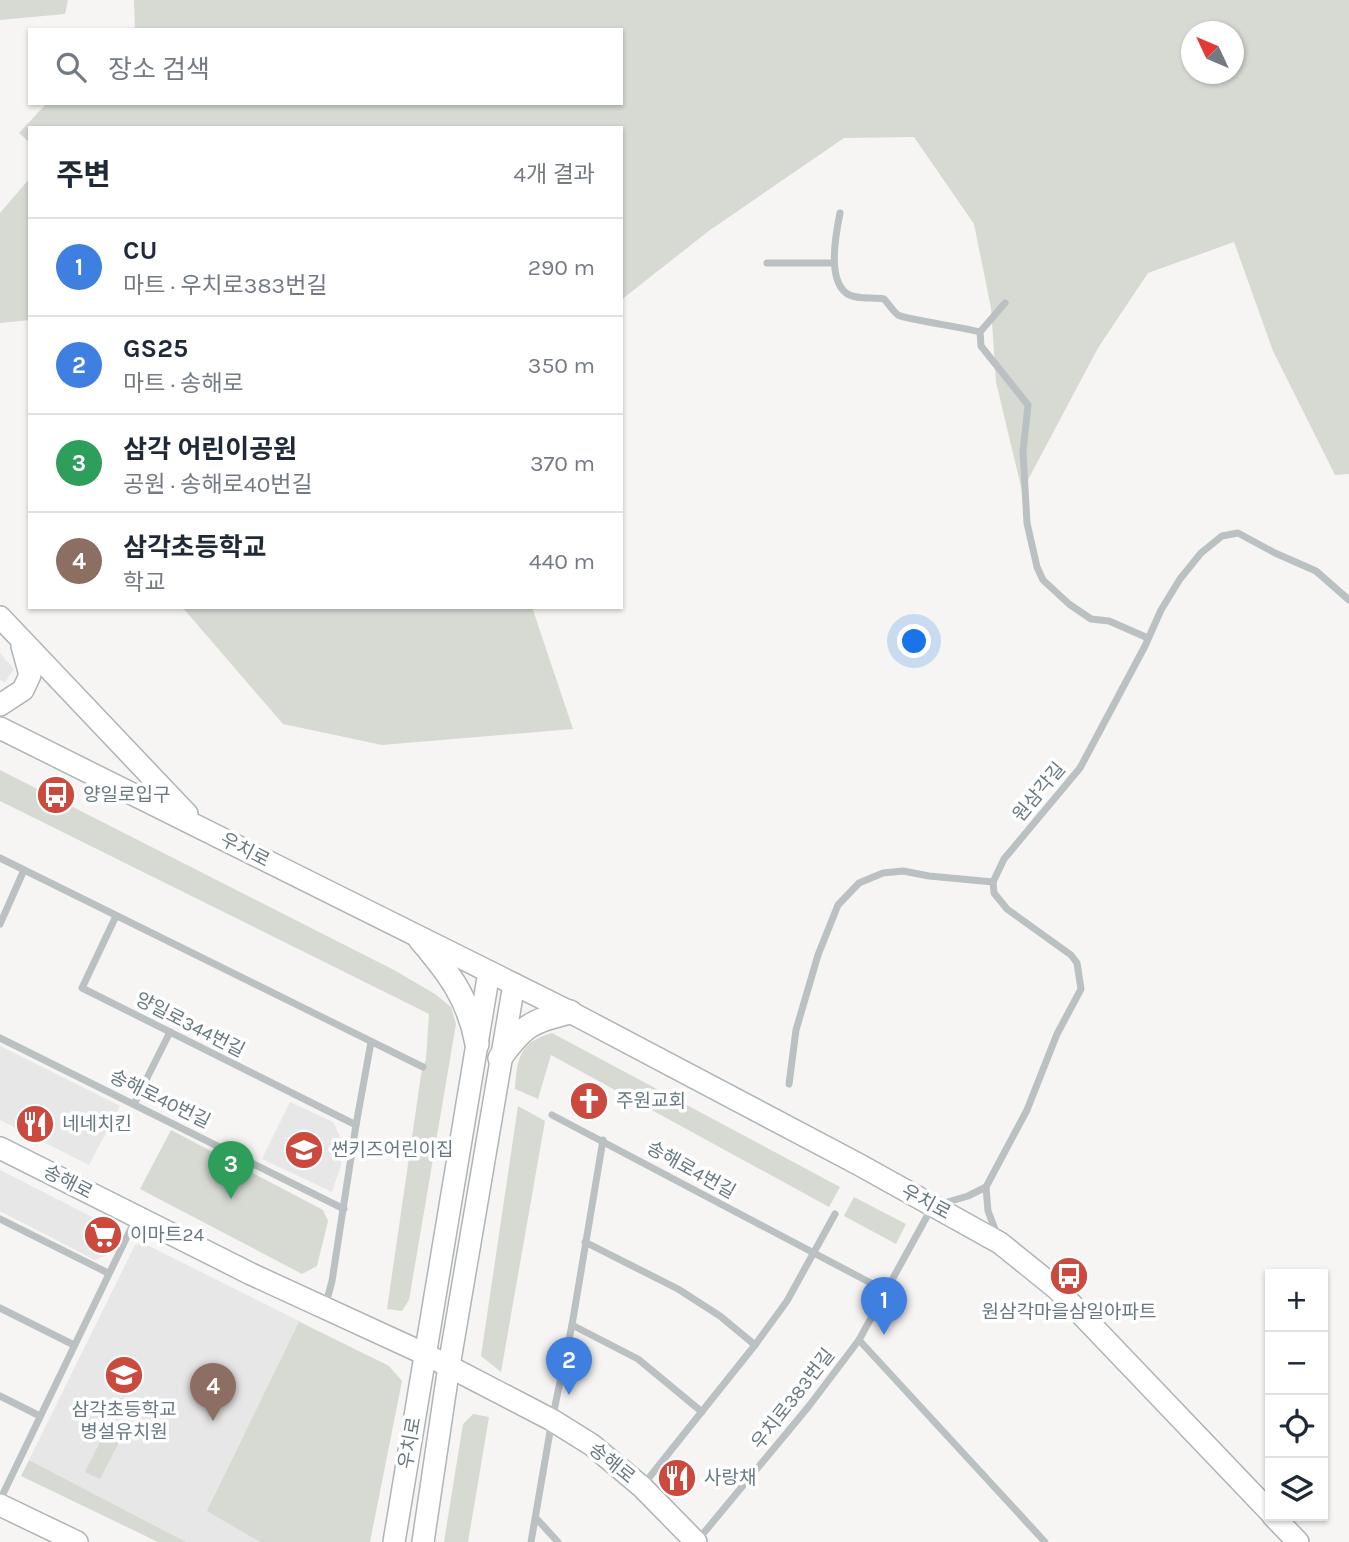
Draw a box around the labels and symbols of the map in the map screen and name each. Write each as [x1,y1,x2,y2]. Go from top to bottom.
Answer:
north arrow [1181,21,1244,84]
your location [897,624,931,658]
street label: 원삼각길 [1008,758,1070,826]
bus stop icon: 양일로입구 [35,774,77,816]
place label: 양일로입구 [83,784,170,806]
street label: 우치로 [217,828,273,872]
street label: 양일로344번길 [132,988,248,1062]
street label: 송해로40번길 [106,1065,214,1133]
church icon: 주원교회 [568,1080,610,1122]
place label: 주원교회 [616,1090,686,1112]
restaurant icon: 네네치킨 [14,1103,56,1145]
place label: 네네치킨 [62,1113,132,1135]
school or university icon: 썬키즈어린이집 [283,1129,325,1171]
street label: 송해로4번길 [643,1137,739,1203]
place label: 썬키즈어린이집 [331,1139,453,1161]
pin: 3 [208,1141,254,1199]
street label: 송해로 [40,1160,96,1204]
street label: 우치로 [898,1180,954,1224]
supermarket icon: 이마트24 [82,1214,124,1256]
place label: 이마트24 [130,1224,204,1246]
bus stop icon: 원삼각마을삼일아파트 [1048,1255,1090,1297]
pin: 1 [861,1277,907,1335]
place label: 원삼각마을삼일아파트 [982,1301,1156,1323]
pin: 2 [546,1337,592,1395]
street label: 우치로383번길 [747,1344,839,1454]
school or university icon: 삼각초등학교 병설유치원 [103,1354,145,1396]
pin: 4 [190,1363,236,1421]
place label: 삼각초등학교 병설유치원 [72,1399,176,1443]
street label: 우치로 [395,1415,425,1471]
street label: 송해로 [585,1438,639,1488]
restaurant icon: 사랑채 [656,1457,698,1499]
place label: 사랑채 [704,1467,756,1489]

